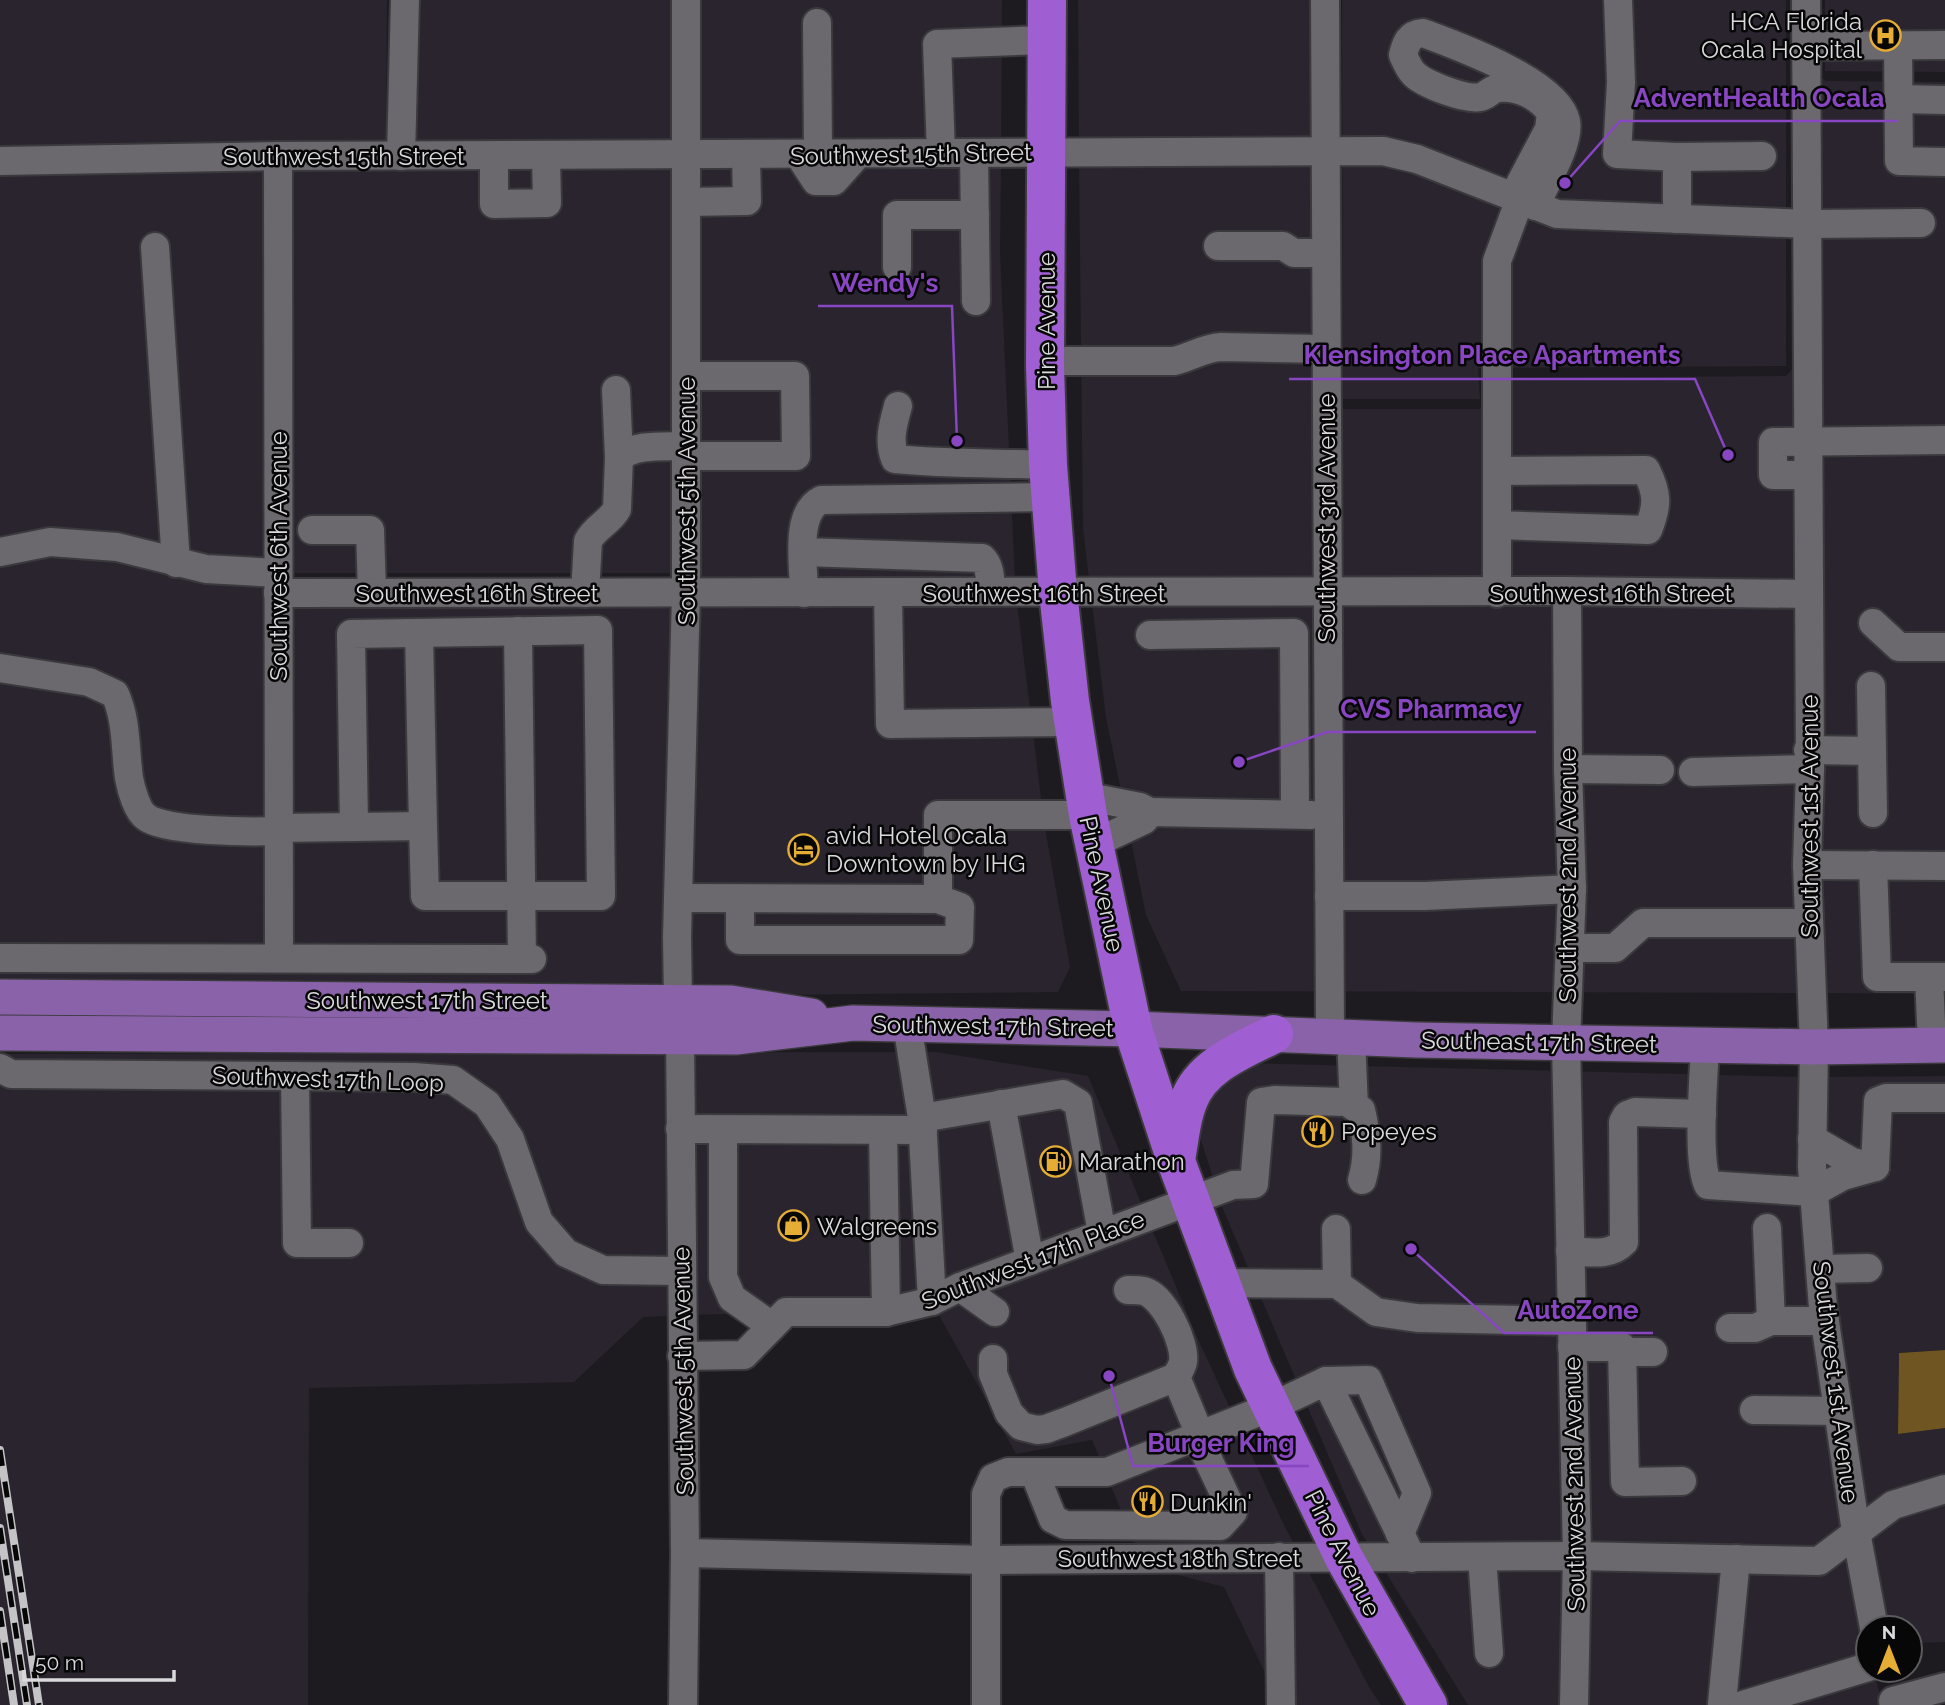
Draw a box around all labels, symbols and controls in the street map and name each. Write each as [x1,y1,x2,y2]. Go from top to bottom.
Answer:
place label: HCA Florida Ocala Hospital [1701,7,1862,64]
hospital icon: HCA Florida Ocala Hospital [1868,18,1902,52]
callout: AdventHealth Ocala [1620,74,1898,121]
text: AdventHealth Ocala [1634,83,1885,113]
street label: Southwest 15th Street [790,137,1032,171]
street label: Southwest 15th Street [223,142,465,171]
street label: Pine Avenue [1032,252,1061,390]
callout: Wendy's [818,259,952,306]
text: Wendy's [832,268,938,298]
callout: KIensington Place Apartments [1289,332,1695,379]
text: KIensington Place Apartments [1303,340,1681,370]
street label: Southwest 5th Avenue [672,377,701,625]
street label: Southwest 3rd Avenue [1312,393,1341,643]
street label: Southwest 6th Avenue [264,431,293,681]
street label: Southwest 16th Street [355,579,599,608]
street label: Southwest 16th Street [922,579,1166,608]
street label: Southwest 16th Street [1489,579,1733,608]
callout: CVS Pharmacy [1327,685,1536,732]
text: CVS Pharmacy [1340,694,1522,724]
street label: Southwest 1st Avenue [1795,694,1824,938]
street label: Southwest 2nd Avenue [1553,748,1582,1002]
street label: Pine Avenue [1073,814,1131,954]
place label: avid Hotel Ocala Downtown by IHG [826,821,1025,878]
hotel icon: avid Hotel Ocala Downtown by IHG [786,832,820,866]
street label: Southwest 17th Street [306,986,548,1015]
street label: Southwest 17th Street [872,1009,1114,1043]
street label: Southeast 17th Street [1421,1025,1657,1059]
street label: Southwest 17th Loop [212,1060,444,1098]
restaurant icon: Popeyes [1301,1114,1335,1148]
place label: Popeyes [1341,1117,1437,1146]
fuel station icon: Marathon [1039,1144,1073,1178]
place label: Marathon [1079,1147,1185,1176]
street label: Southwest 17th Place [917,1204,1149,1316]
shop icon: Walgreens [777,1209,811,1243]
place label: Walgreens [817,1212,937,1241]
street label: Southwest 5th Avenue [666,1247,700,1495]
street label: Southwest 1st Avenue [1807,1260,1865,1504]
callout: AutoZone [1504,1286,1653,1333]
text: AutoZone [1517,1295,1639,1325]
street label: Southwest 2nd Avenue [1557,1356,1591,1612]
callout: Burger King [1133,1419,1309,1466]
text: Burger King [1147,1428,1295,1458]
restaurant icon: Dunkin' [1130,1485,1164,1519]
street label: Pine Avenue [1299,1485,1387,1621]
place label: Dunkin' [1170,1488,1252,1517]
street label: Southwest 18th Street [1058,1544,1300,1573]
north arrow [1854,1614,1924,1684]
text: N [1882,1621,1896,1643]
scale bar [24,1638,175,1682]
text: 50 m [35,1650,84,1675]

